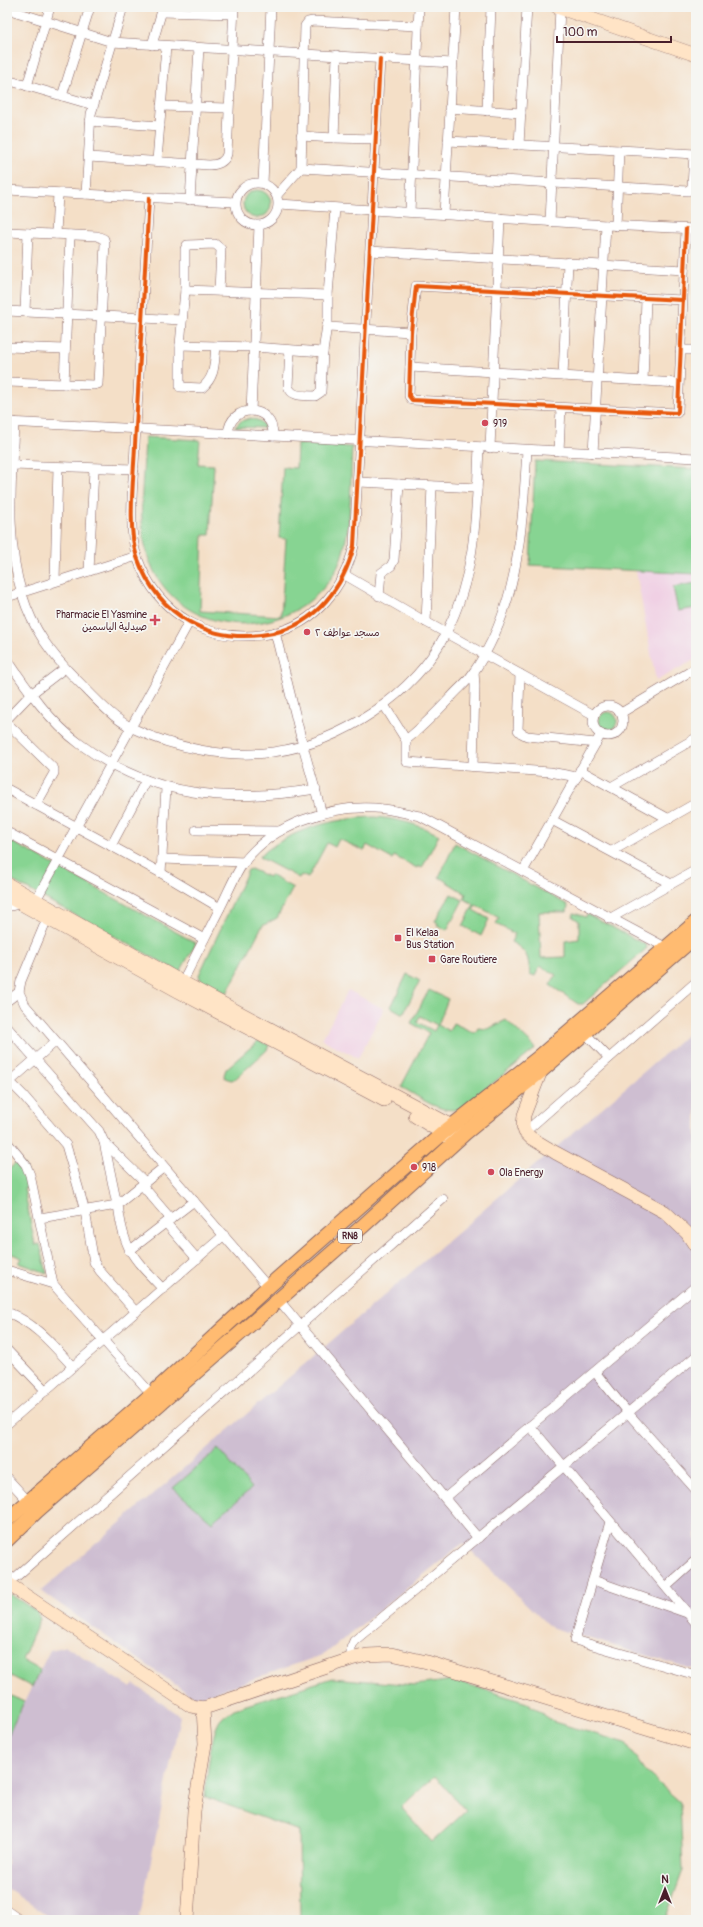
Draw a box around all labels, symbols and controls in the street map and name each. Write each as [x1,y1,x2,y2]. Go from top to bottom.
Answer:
scale bar [557,18,671,44]
text: 100 m [563,25,598,40]
marker: 919 [480,418,490,428]
place label: 919 [493,418,507,430]
place label: Pharmacie El Yasmine صيدلية الياسمين [56,609,147,633]
marker: Pharmacie El Yasmine صيدلية الياسمين [150,615,160,625]
marker: مسجد عواطف ٢ [302,627,312,637]
place label: مسجد عواطف ٢ [315,627,380,639]
place label: El Kelaa Bus Station [406,927,455,951]
marker: El Kelaa Bus Station [393,933,403,943]
marker: Gare Routiere [427,954,437,964]
place label: Gare Routiere [440,954,497,966]
marker: 918 [409,1162,419,1172]
place label: 918 [422,1162,436,1174]
marker: Ola Energy [486,1167,496,1177]
place label: Ola Energy [499,1167,544,1179]
road number: RN8 [338,1229,362,1243]
north arrow [645,1869,685,1909]
text: N [661,1873,669,1886]

